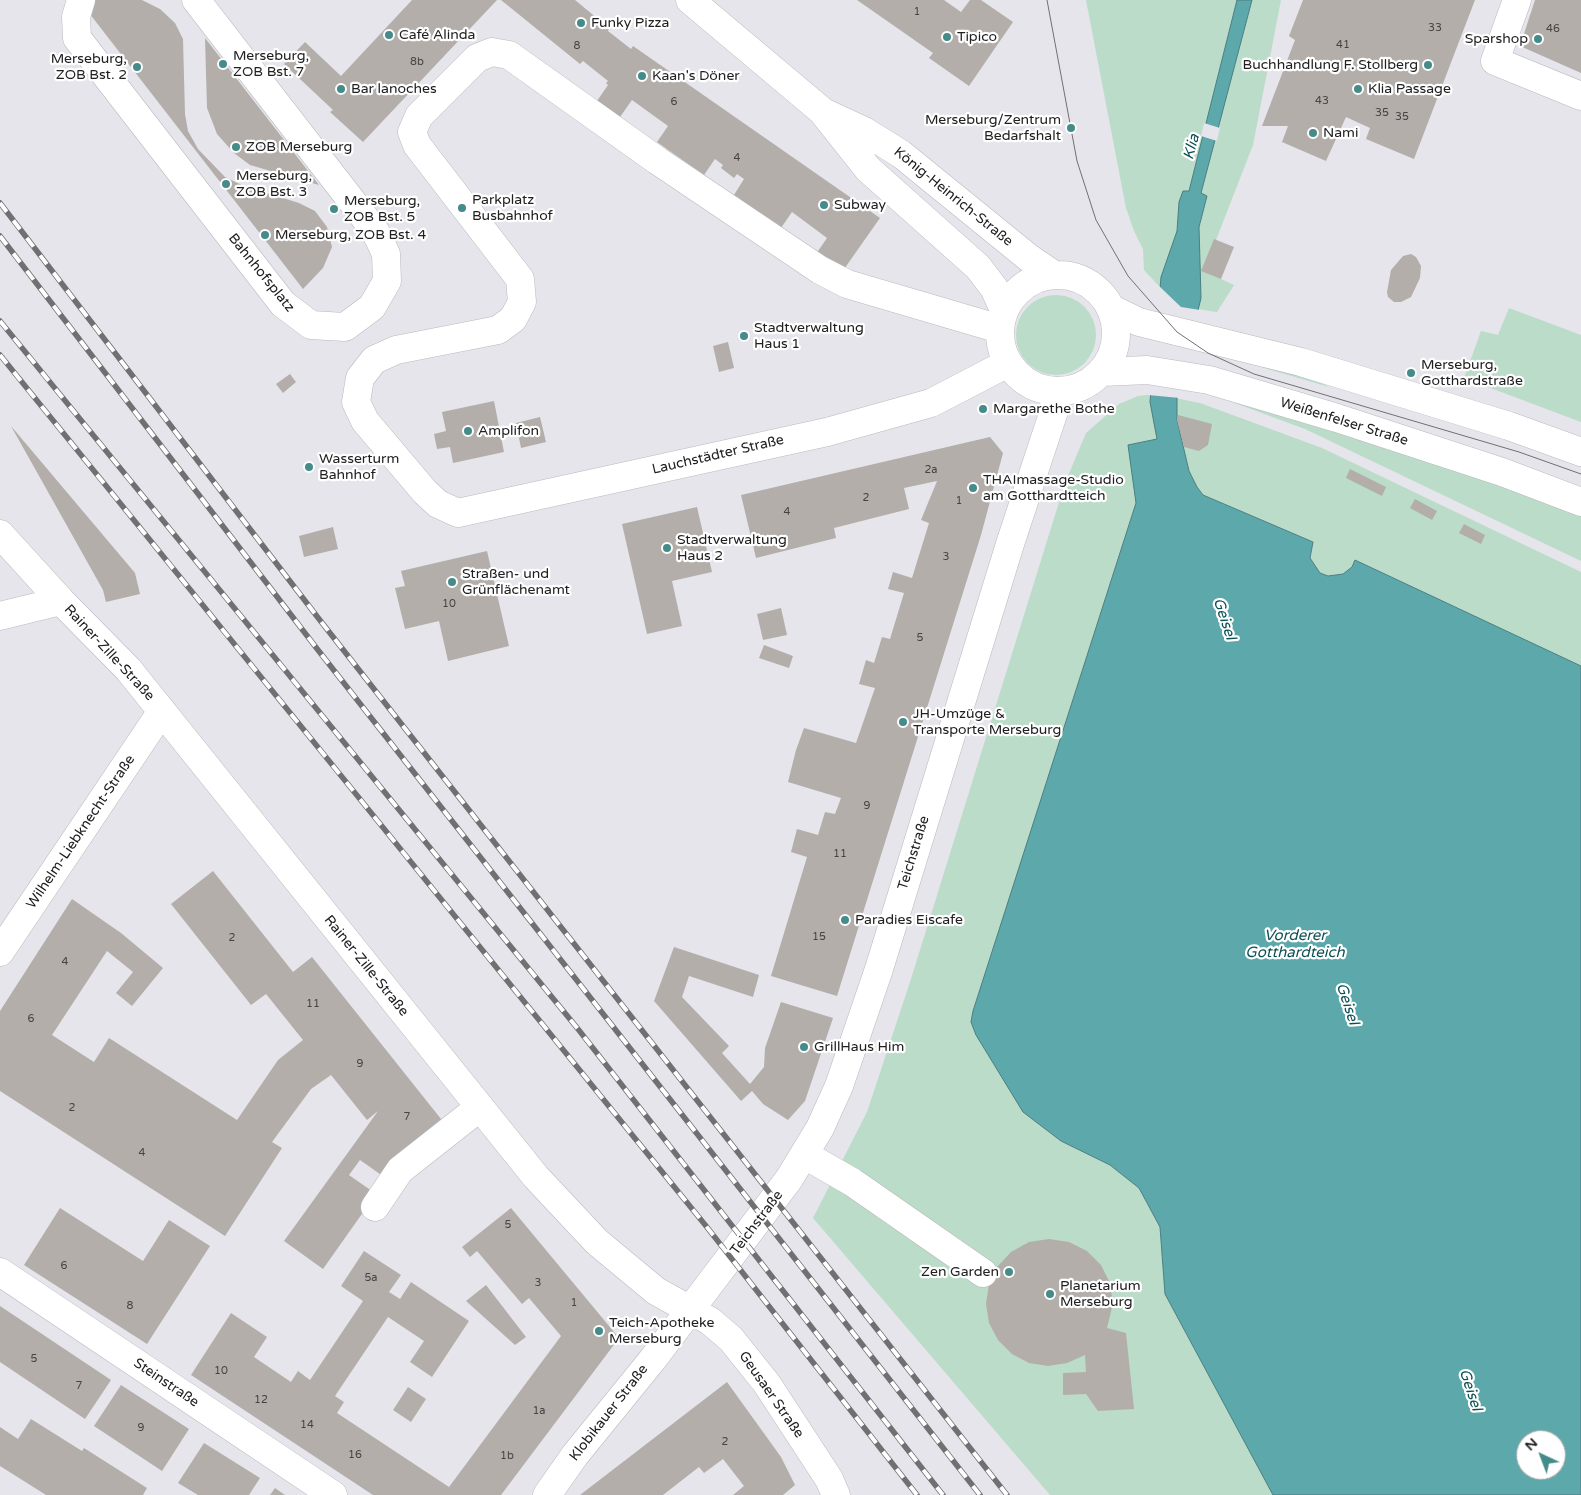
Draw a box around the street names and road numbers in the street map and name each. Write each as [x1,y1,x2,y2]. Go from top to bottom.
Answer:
street label: König-Heinrich-Straße [890,144,1016,250]
street label: Bahnhofsplatz [224,230,298,316]
street label: Weißenfelser Straße [1278,395,1410,449]
street label: Lauchstädter Straße [651,432,785,478]
street label: Rainer-Zille-Straße [60,602,158,704]
street label: Wilhelm-Liebknecht-Straße [23,752,139,912]
street label: Teichstraße [895,814,933,892]
street label: Rainer-Zille-Straße [320,912,412,1020]
street label: Teichstraße [727,1187,787,1259]
street label: Geusaer Straße [735,1348,807,1442]
street label: Steinstraße [130,1355,202,1411]
street label: Klobikauer Straße [566,1361,652,1465]

